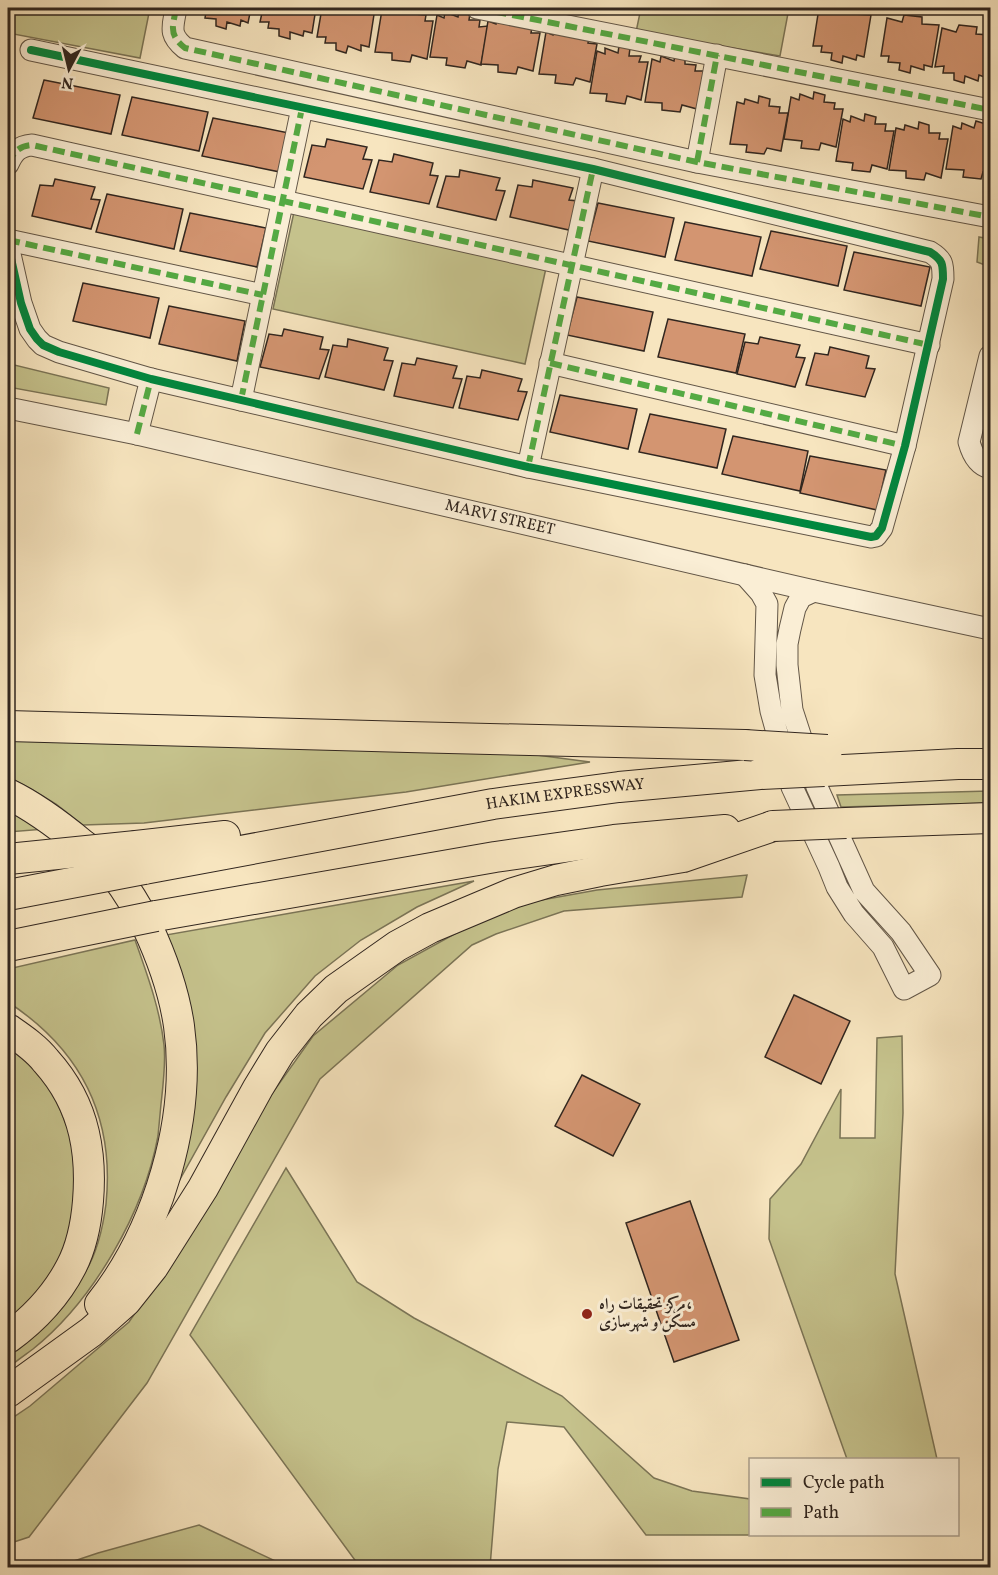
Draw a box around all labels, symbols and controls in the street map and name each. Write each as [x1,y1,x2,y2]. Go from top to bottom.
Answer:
north arrow [39,39,99,99]
text: N [60,70,75,94]
street label: MARVI STREET [443,495,557,542]
street label: HAKIM EXPRESSWAY [484,774,646,816]
place label: مرکز تحقیقات راه، مسکن و شهرسازی [599,1294,696,1334]
marker: مرکز تحقیقات راه، مسکن و شهرسازی [580,1307,594,1321]
legend [749,1458,959,1536]
text: Cycle path [803,1471,885,1496]
text: Path [803,1501,839,1526]

